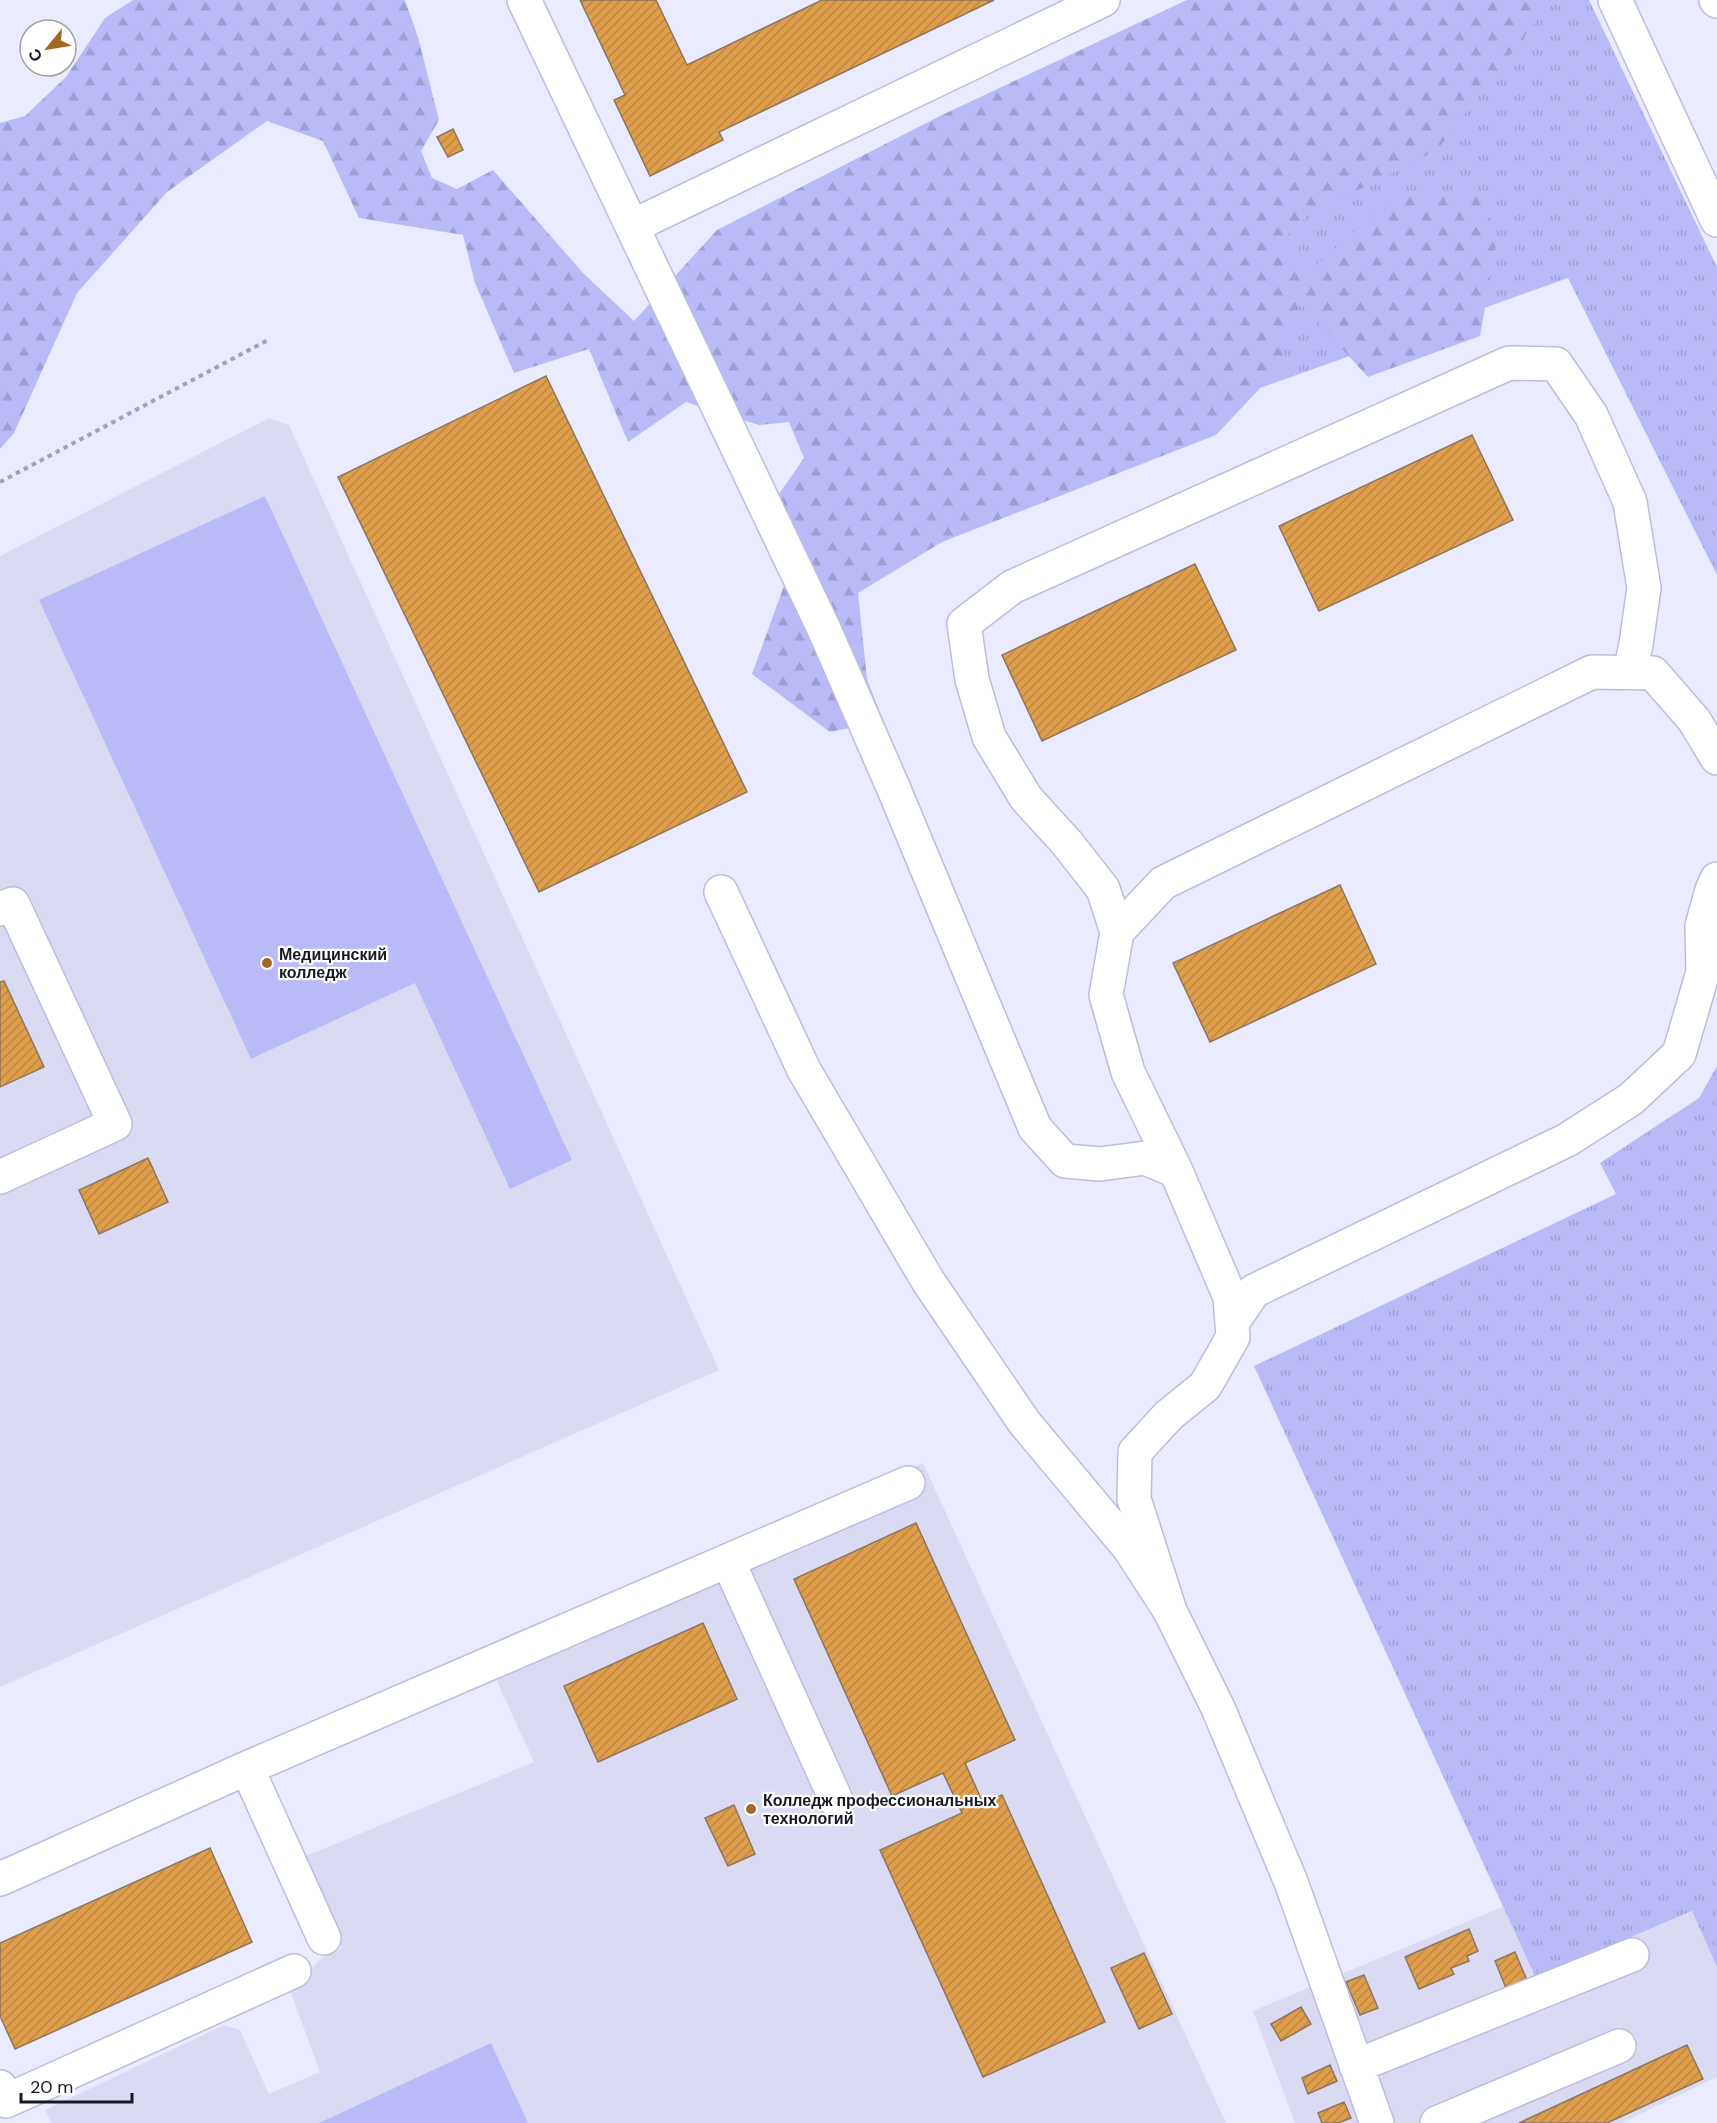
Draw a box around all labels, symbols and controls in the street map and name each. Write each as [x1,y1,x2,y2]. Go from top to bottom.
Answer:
north arrow [18,18,78,78]
text: С [23,45,47,66]
place label: Медицинский колледж [279,944,387,983]
marker: Медицинский колледж [260,956,274,970]
place label: Колледж профессиональных технологий [763,1790,996,1829]
marker: Колледж профессиональных технологий [744,1802,758,1816]
scale bar [21,2066,132,2104]
text: 20 m [30,2075,73,2099]

